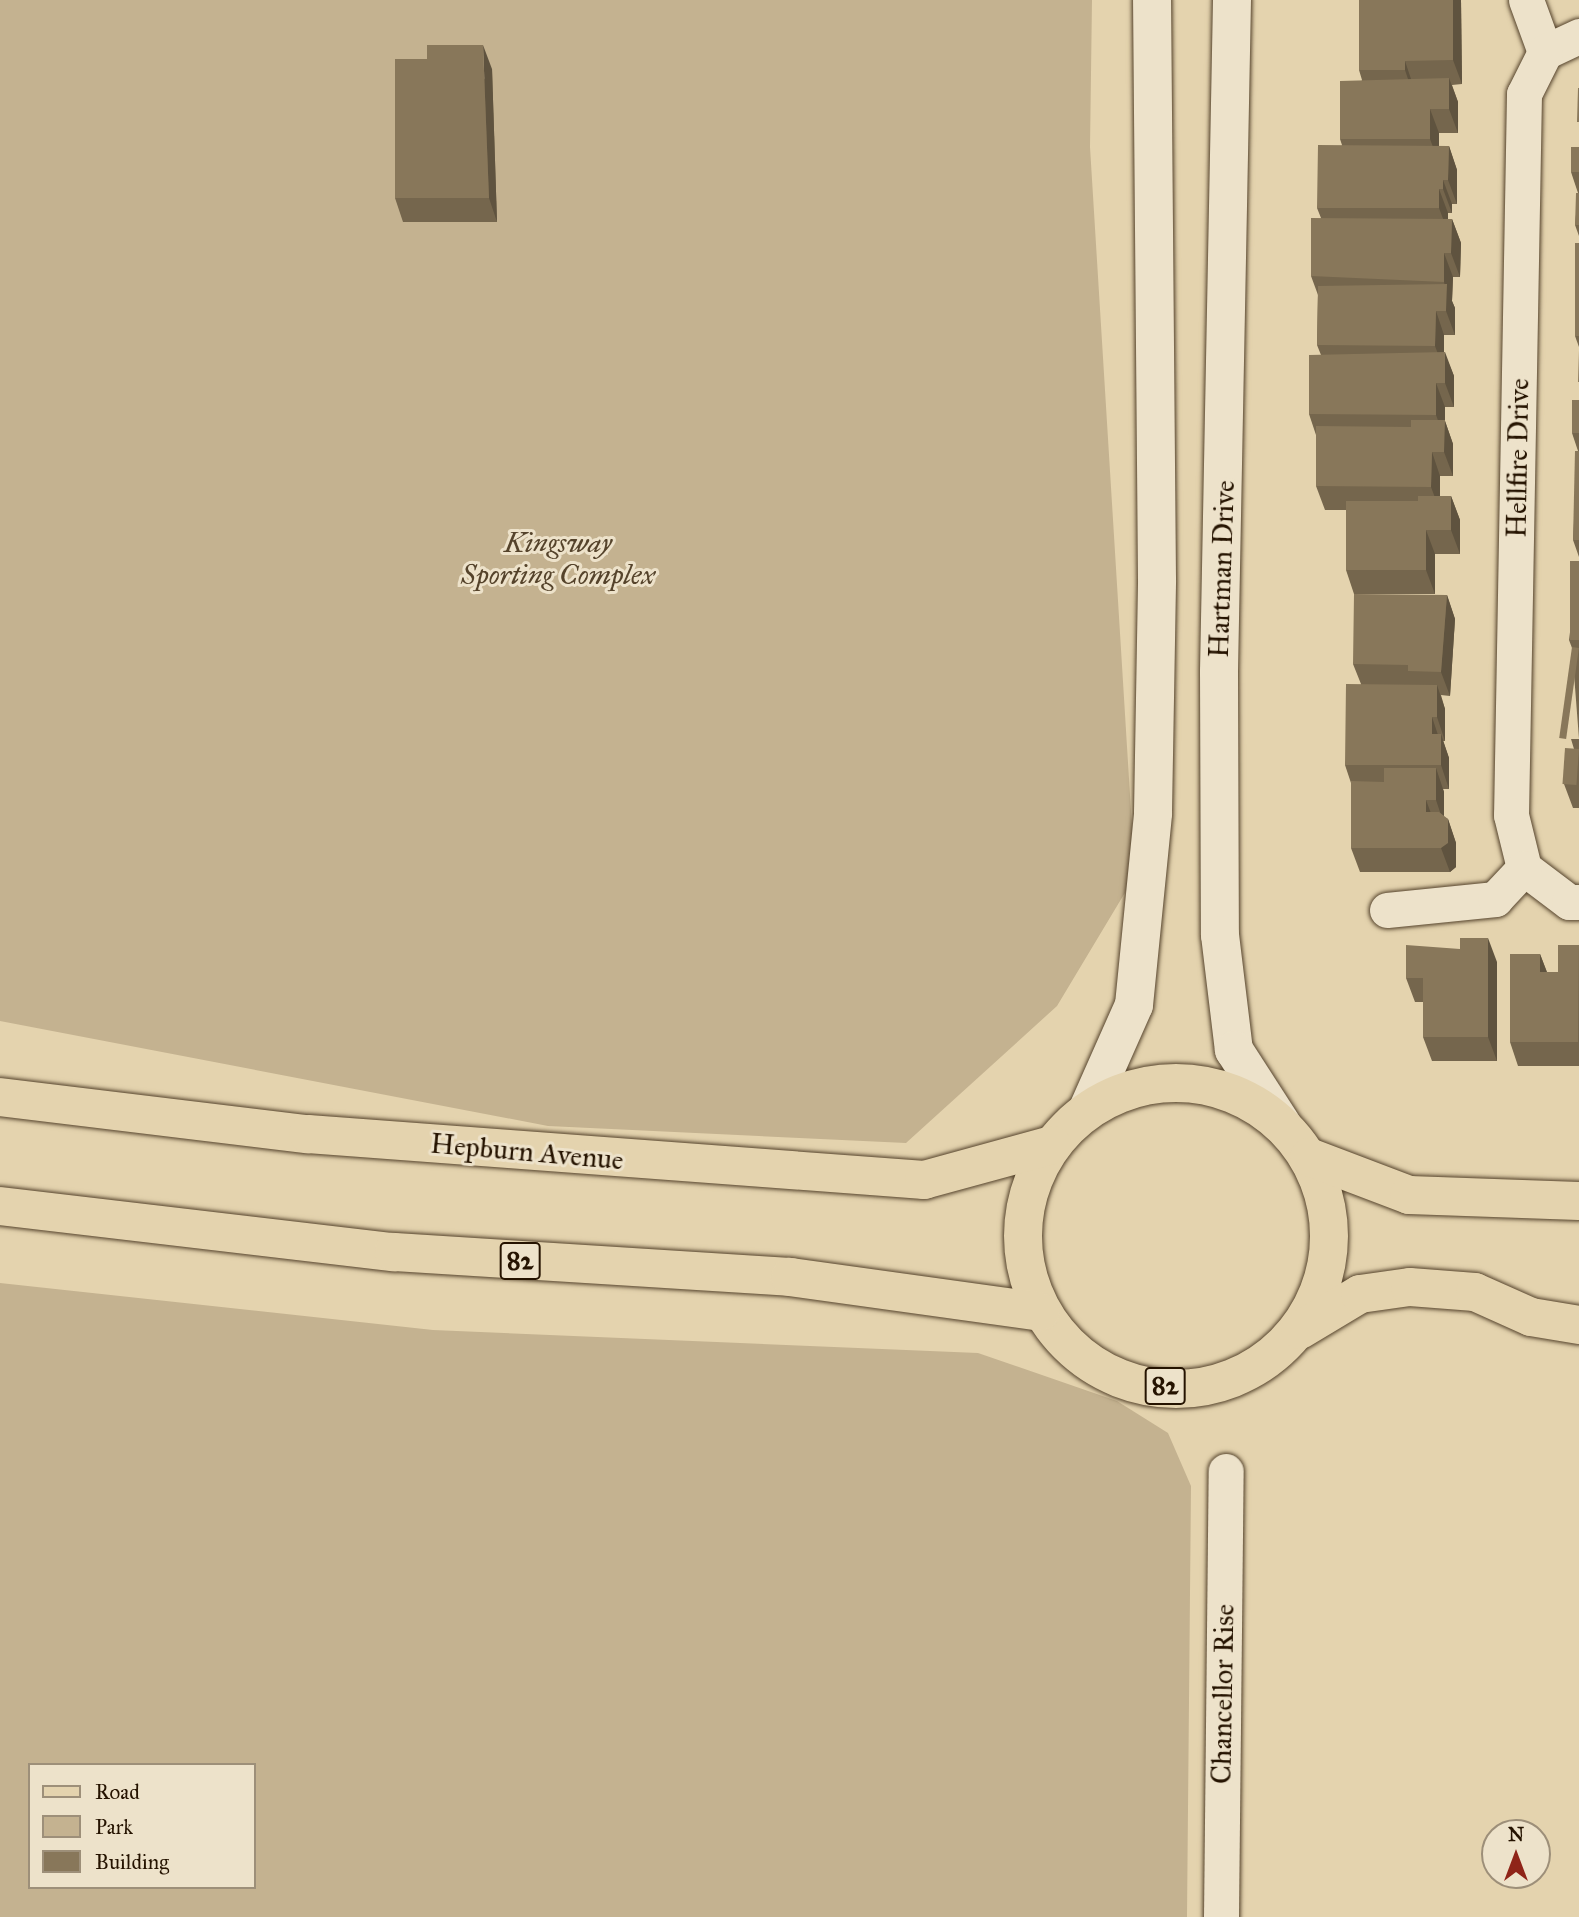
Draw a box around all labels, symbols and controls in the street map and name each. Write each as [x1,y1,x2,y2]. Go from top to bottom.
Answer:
street label: Hellfire Drive [1500,378,1536,538]
street label: Hartman Drive [1202,480,1242,658]
park label: Kingsway Sporting Complex [461,526,655,592]
street label: Hepburn Avenue [429,1127,625,1177]
road number: 82 [499,1238,541,1284]
road number: 82 [1144,1364,1186,1408]
street label: Chancellor Rise [1205,1604,1241,1784]
legend [28,1763,256,1889]
text: Road [95,1779,140,1805]
text: Park [95,1814,133,1840]
north arrow [1481,1819,1551,1889]
text: N [1508,1823,1524,1846]
text: Building [95,1849,169,1875]

